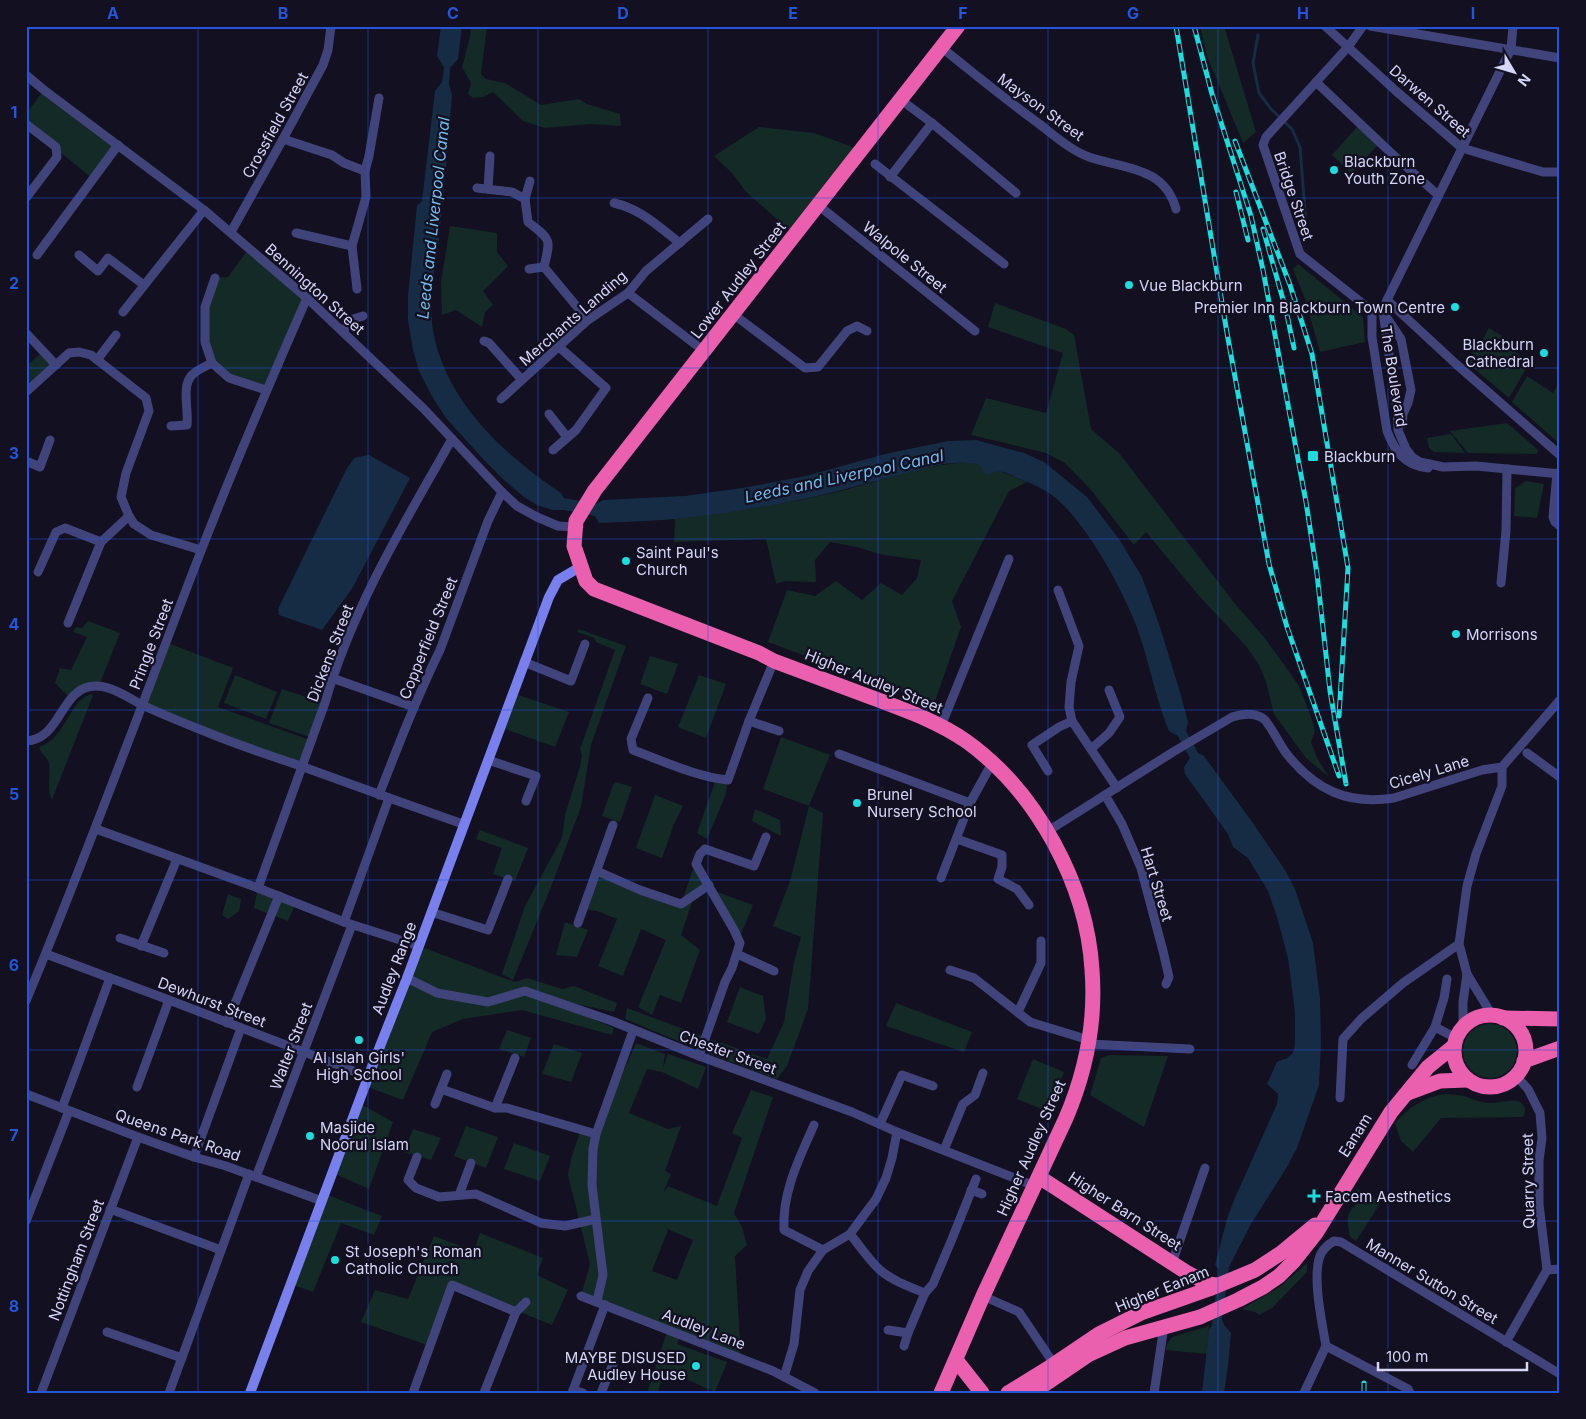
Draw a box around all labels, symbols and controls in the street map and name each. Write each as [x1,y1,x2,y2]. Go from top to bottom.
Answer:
text: A [107,3,119,23]
text: B [278,3,288,23]
text: C [447,3,459,23]
text: D [617,3,629,23]
text: E [788,3,798,23]
text: F [958,3,968,23]
text: G [1127,3,1139,23]
text: H [1297,3,1309,23]
text: I [1471,3,1475,23]
north arrow [1488,48,1538,98]
street label: Darwen Street [1386,61,1474,141]
street label: Crossfield Street [238,69,312,181]
street label: Mayson Street [994,69,1088,145]
text: N [1515,71,1535,90]
text: 1 [11,102,17,122]
water label: Leeds and Liverpool Canal [412,116,454,320]
street label: Bridge Street [1270,149,1318,243]
place label: Blackburn Youth Zone [1344,152,1425,188]
marker: Blackburn Youth Zone [1328,164,1340,176]
street label: Walpole Street [859,217,951,297]
street label: Lower Audley Street [686,218,790,342]
street label: Bennington Street [261,239,369,339]
street label: Merchants Landing [515,266,631,370]
text: 2 [9,273,19,293]
place label: Vue Blackburn [1139,276,1243,295]
marker: Vue Blackburn [1123,279,1135,291]
place label: Premier Inn Blackburn Town Centre [1194,298,1445,317]
marker: Premier Inn Blackburn Town Centre [1449,301,1461,313]
street label: The Boulevard [1377,324,1411,428]
place label: Blackburn Cathedral [1463,335,1534,371]
marker: Blackburn Cathedral [1538,347,1550,359]
text: 3 [9,443,19,463]
water label: Leeds and Liverpool Canal [743,445,945,507]
place label: Blackburn [1324,447,1395,466]
marker: Blackburn [1306,449,1320,463]
place label: Saint Paul's Church [636,543,719,579]
marker: Saint Paul's Church [620,555,632,567]
street label: Copperfield Street [395,574,461,702]
street label: Pringle Street [125,596,177,692]
street label: Dickens Street [303,601,357,704]
text: 4 [9,614,20,634]
place label: Morrisons [1466,625,1538,644]
marker: Morrisons [1450,628,1462,640]
street label: Higher Audley Street [802,645,946,717]
street label: Cicely Lane [1387,751,1471,793]
text: 5 [9,784,19,804]
place label: Brunel Nursery School [867,785,977,821]
marker: Brunel Nursery School [851,797,863,809]
street label: Hart Street [1137,844,1177,924]
street label: Audley Range [368,919,420,1017]
text: 6 [9,955,19,975]
street label: Dewhurst Street [155,973,269,1031]
street label: Walter Street [266,1000,316,1092]
street label: Chester Street [677,1026,779,1078]
marker: Al Islah Girls' High School [353,1034,365,1046]
place label: Al Islah Girls' High School [313,1048,405,1084]
street label: Higher Audley Street [992,1077,1070,1219]
street label: Queens Park Road [113,1105,243,1165]
street label: Eanam [1334,1110,1376,1160]
place label: Masjide Noorul Islam [320,1118,409,1154]
text: 7 [9,1125,19,1145]
marker: Masjide Noorul Islam [304,1130,316,1142]
street label: Quarry Street [1518,1133,1538,1229]
street label: Higher Barn Street [1065,1167,1185,1255]
place label: Facem Aesthetics [1325,1187,1451,1206]
marker: Facem Aesthetics [1307,1189,1321,1203]
street label: Nottingham Street [44,1197,108,1323]
street label: Manner Sutton Street [1363,1234,1501,1328]
place label: St Joseph's Roman Catholic Church [345,1242,482,1278]
marker: St Joseph's Roman Catholic Church [329,1254,341,1266]
street label: Higher Eanam [1112,1262,1212,1316]
text: 8 [9,1296,19,1316]
street label: Audley Lane [660,1304,748,1354]
scale bar [1378,1339,1527,1371]
text: 100 m [1386,1347,1428,1366]
place label: MAYBE DISUSED Audley House [565,1348,686,1384]
marker: MAYBE DISUSED Audley House [690,1360,702,1372]

